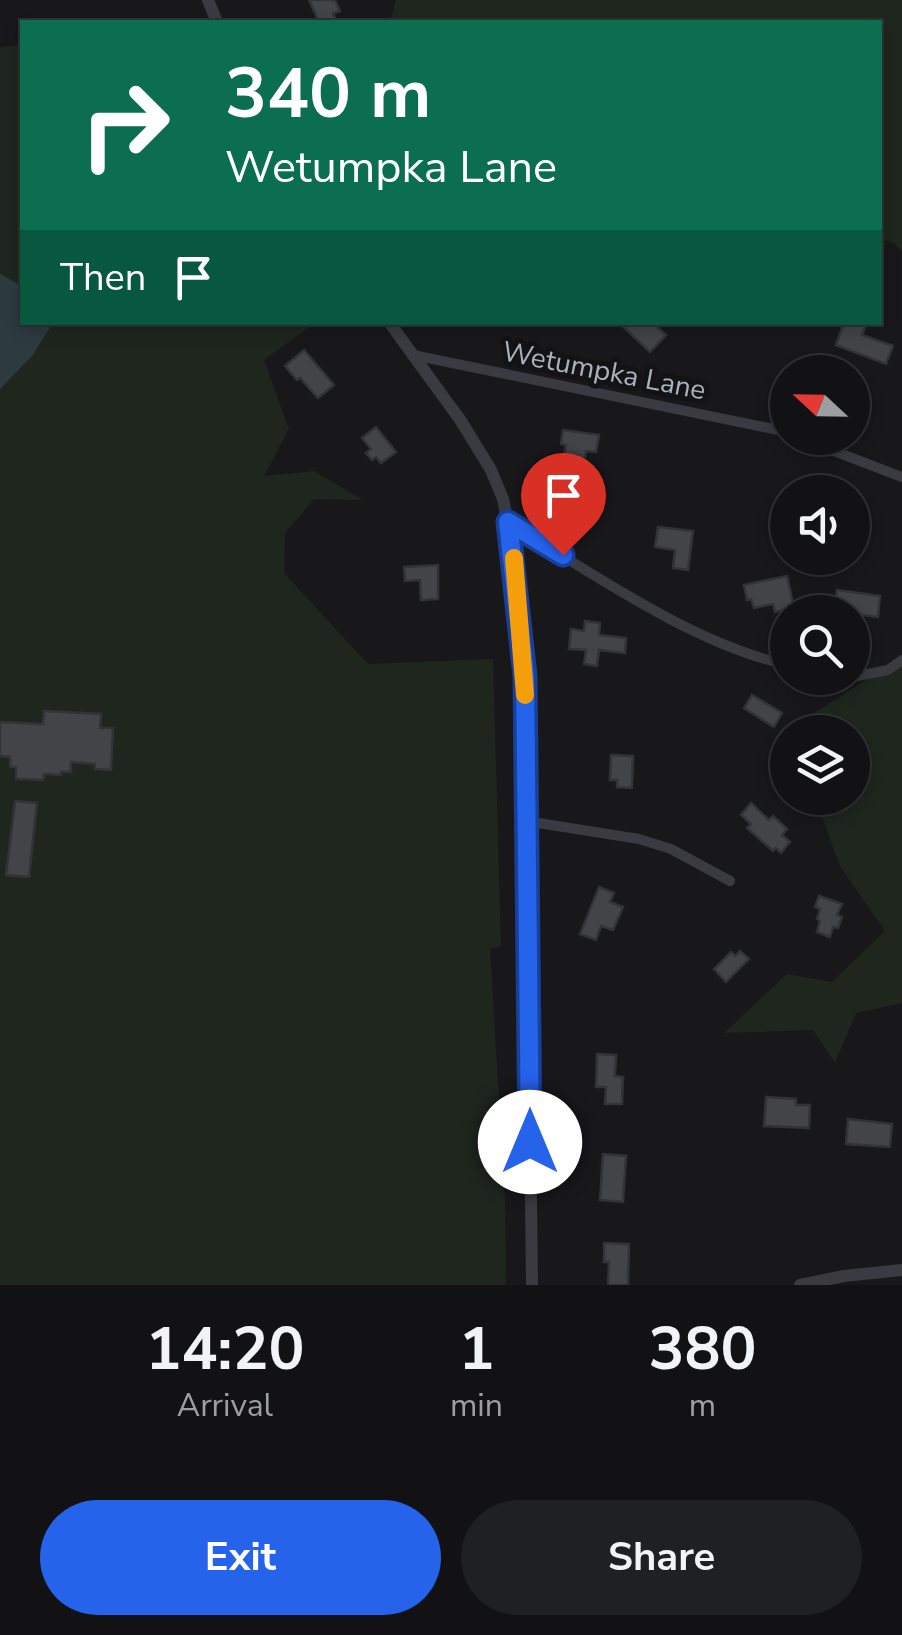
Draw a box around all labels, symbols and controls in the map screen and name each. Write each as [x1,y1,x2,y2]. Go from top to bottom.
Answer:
text: 340 m [225,46,431,142]
icon: right [60,60,190,190]
text: Wetumpka Lane [225,137,557,198]
icon: arrive [166,250,221,305]
text: Then [60,252,146,303]
street label: Wetumpka Lane [499,333,709,409]
north arrow [770,355,870,455]
map controls [770,355,870,815]
pin [521,453,606,556]
icon: arrive [536,468,591,523]
button: sound [770,475,870,575]
button: search [770,595,870,695]
button: layers [770,715,870,815]
position arrow [478,1090,582,1194]
text: 14:20 [146,1308,304,1390]
text: 1 [458,1308,494,1390]
text: 380 [648,1308,756,1390]
text: Arrival [177,1384,273,1427]
text: min [450,1384,503,1427]
text: m [689,1384,716,1427]
button: Exit [40,1500,441,1615]
button: Share [461,1500,862,1615]

